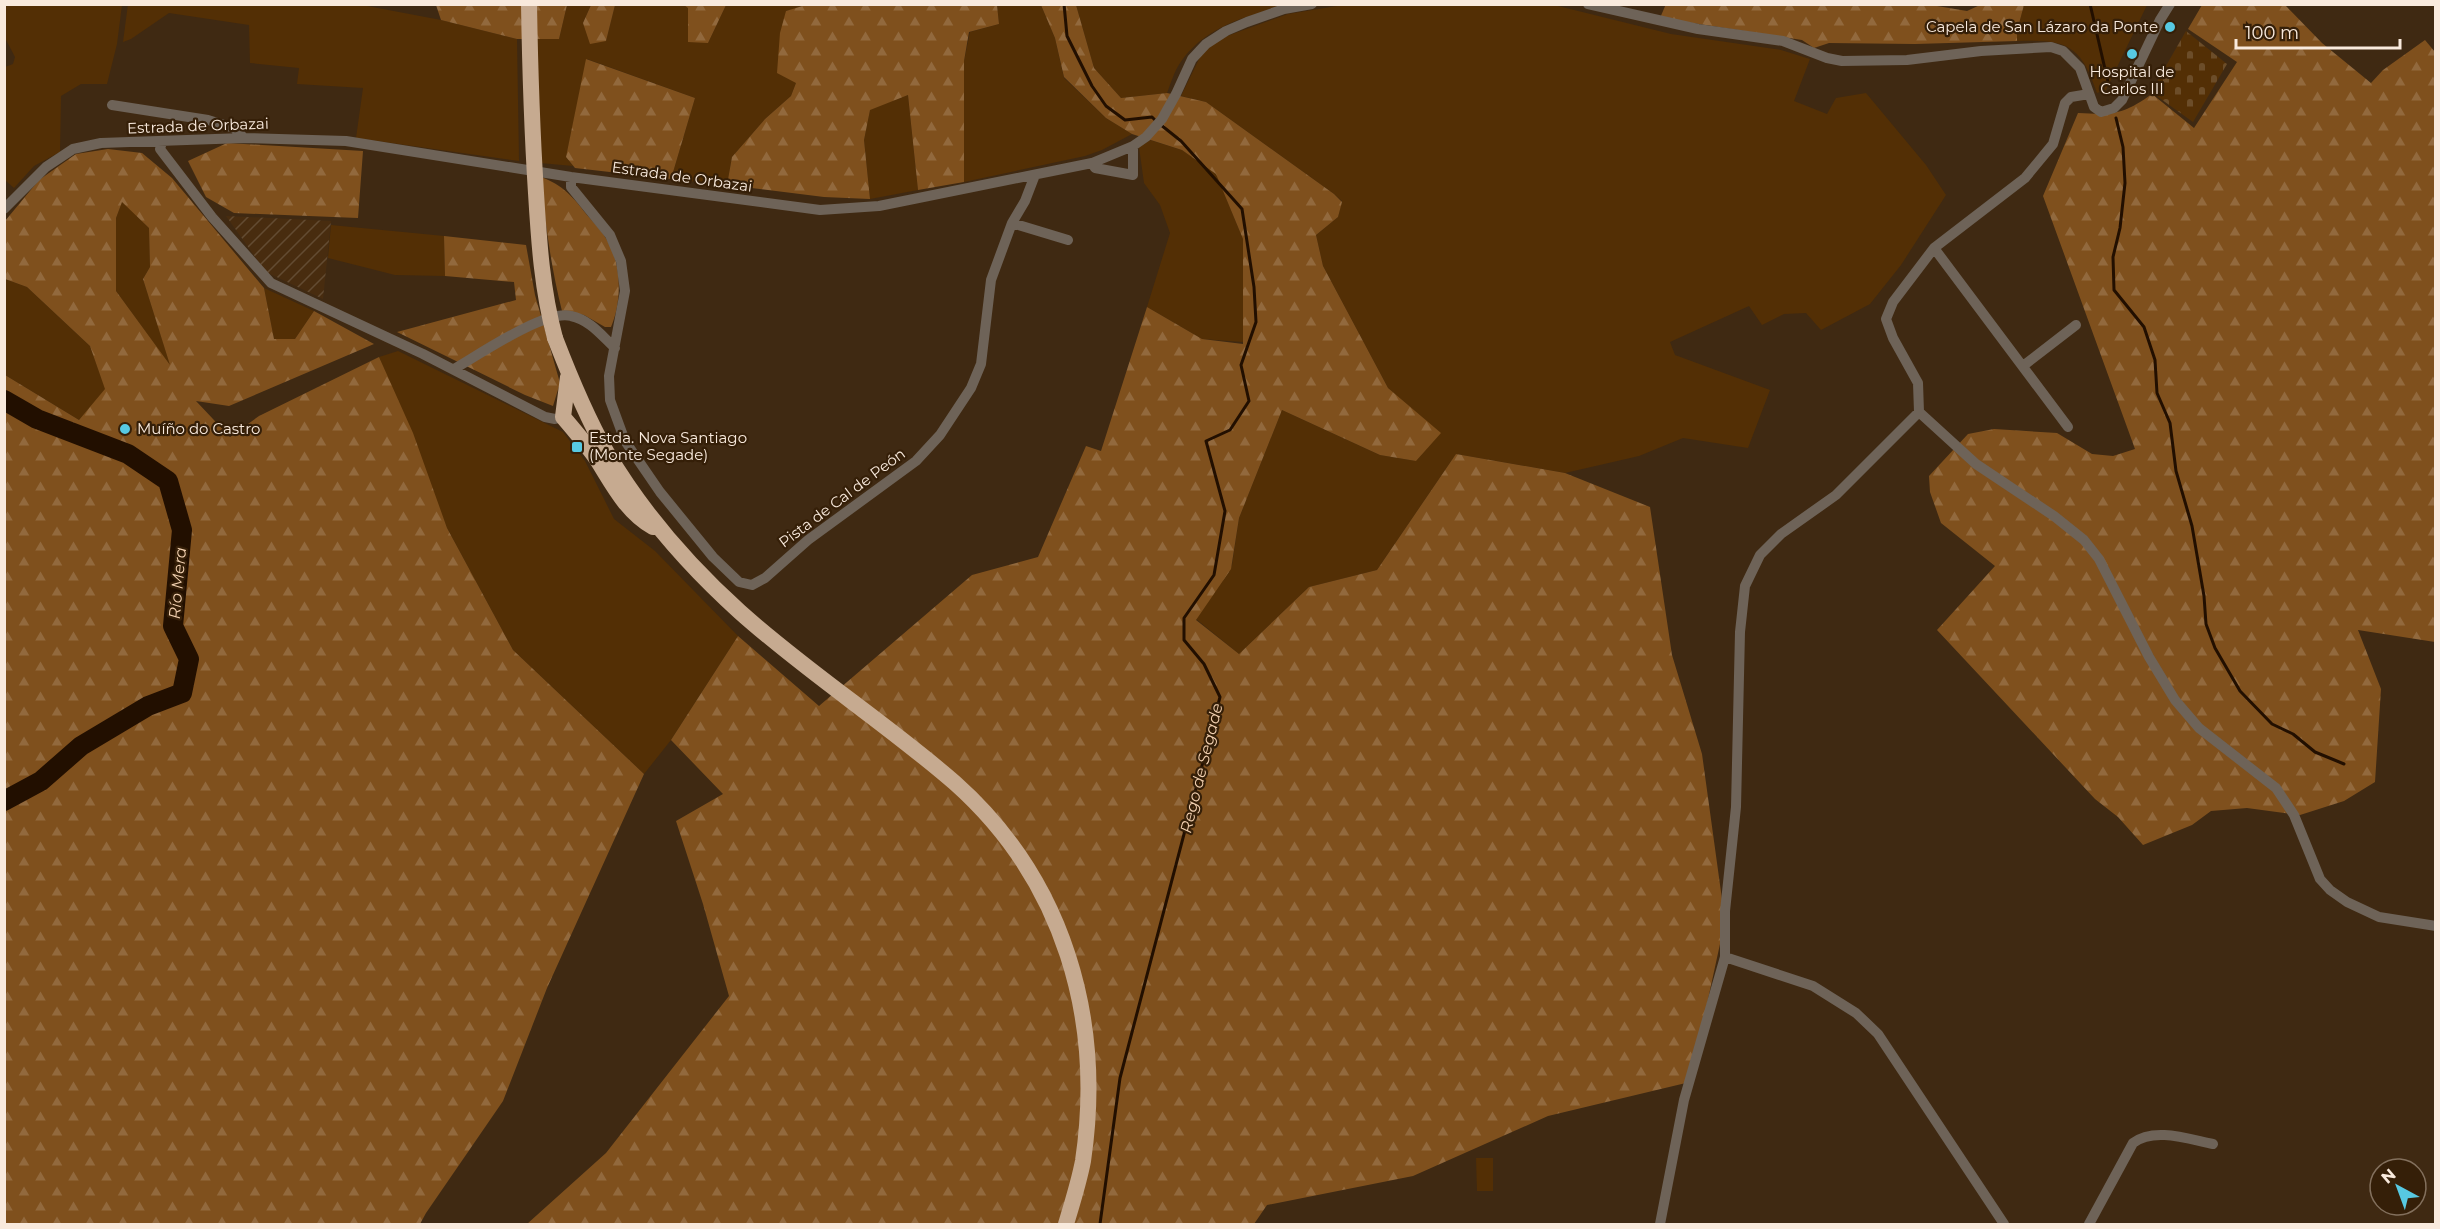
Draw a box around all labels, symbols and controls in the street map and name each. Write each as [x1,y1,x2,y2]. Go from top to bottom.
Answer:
scale bar [2236,12,2400,50]
place label: Capela de San Lázaro da Ponte [1926,17,2158,36]
marker: Capela de San Lázaro da Ponte [2163,20,2177,34]
text: 100 m [2245,22,2299,44]
marker: Hospital de Carlos III [2125,47,2139,61]
place label: Hospital de Carlos III [2090,62,2174,98]
street label: Estrada de Orbazai [127,114,269,137]
street label: Estrada de Orbazai [611,157,754,196]
place label: Muíño do Castro [137,419,260,438]
marker: Muíño do Castro [118,422,132,436]
place label: Estda. Nova Santiago (Monte Segade) [589,428,747,464]
marker: Estda. Nova Santiago (Monte Segade) [570,440,584,454]
street label: Pista de Cal de Peón [775,444,909,551]
water label: Río Mera [165,546,190,620]
water label: Rego de Segade [1176,701,1227,835]
north arrow [2368,1157,2428,1217]
text: N [2377,1165,2400,1187]

